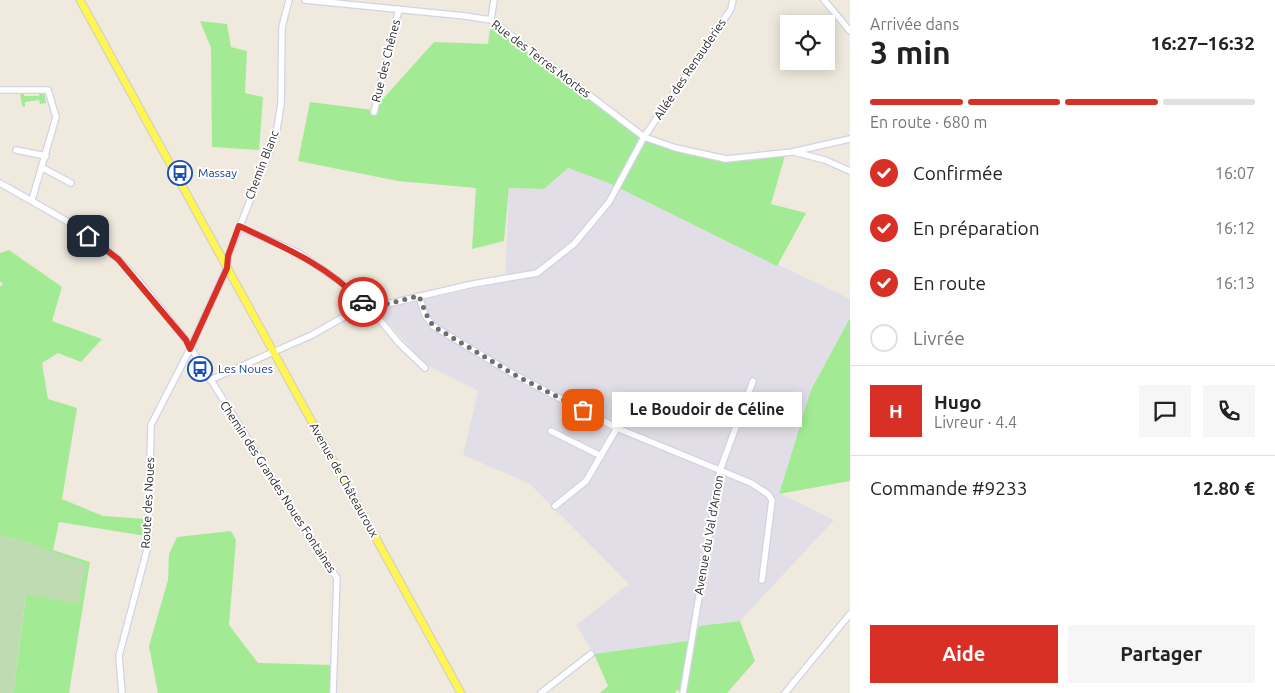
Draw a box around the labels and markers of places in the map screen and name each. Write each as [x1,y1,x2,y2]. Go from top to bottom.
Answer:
bus stop icon: Massay [167,160,193,186]
place label: Massay [198,166,237,179]
pin [67,215,109,257]
bus stop icon: Les Noues [187,356,213,382]
place label: Les Noues [218,362,273,375]
pin [562,389,604,431]
callout: Le Boudoir de Céline [613,392,803,428]

